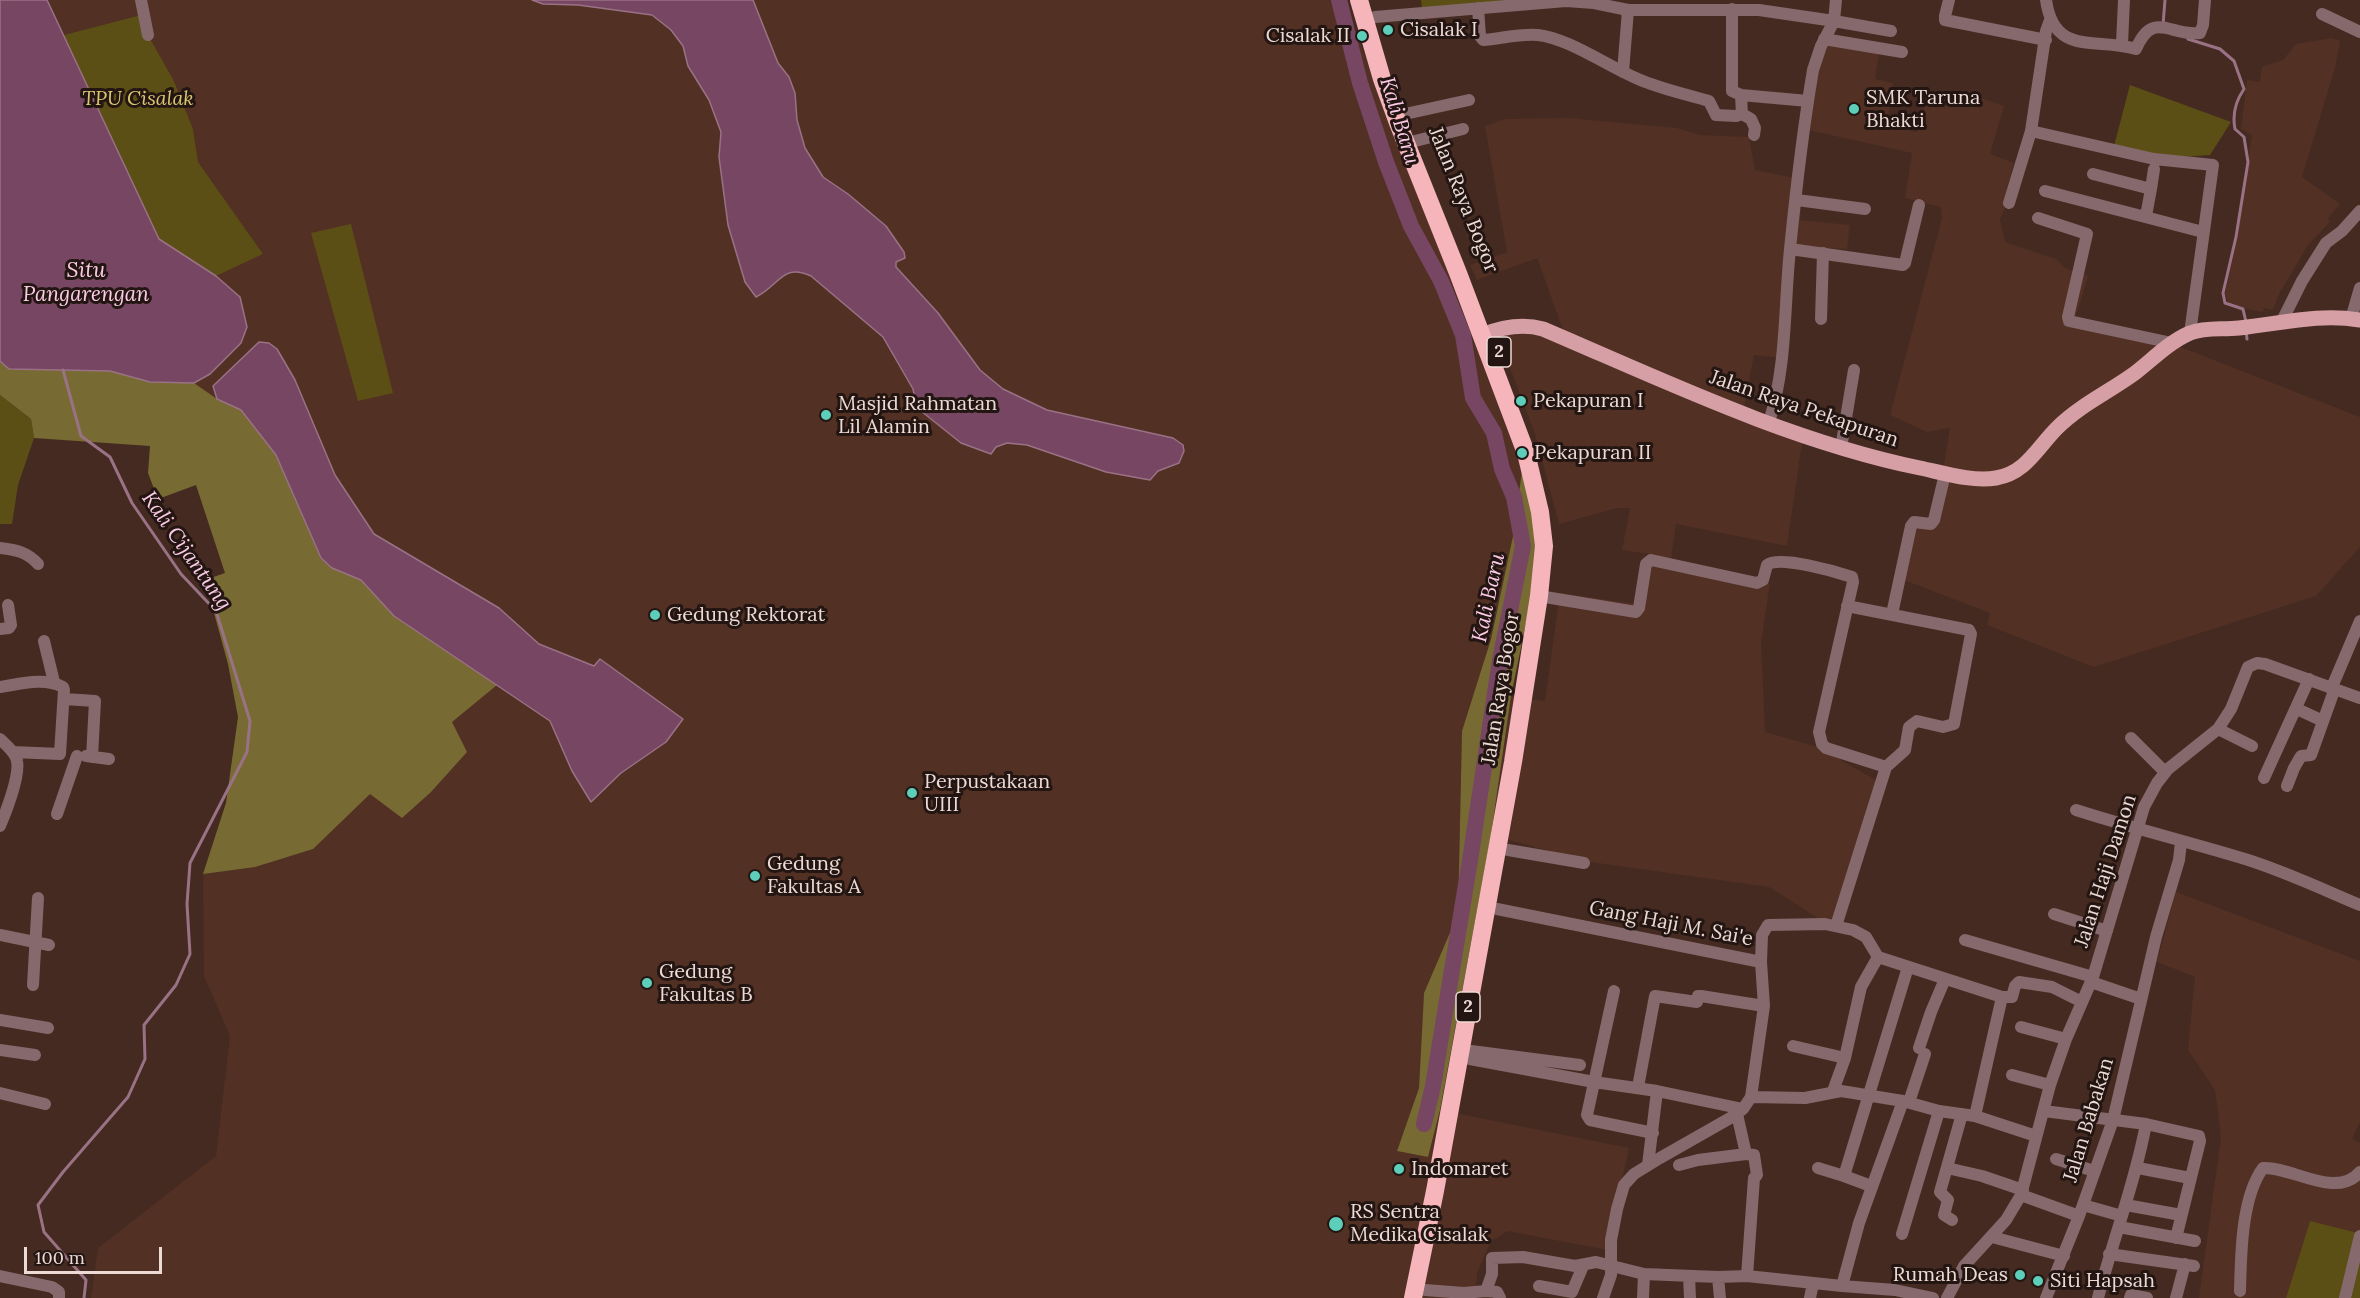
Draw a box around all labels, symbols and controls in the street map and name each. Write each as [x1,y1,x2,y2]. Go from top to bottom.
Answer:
place label: Cisalak I [1400,18,1478,42]
marker: Cisalak I [1381,23,1395,37]
place label: Cisalak II [1266,24,1350,48]
marker: Cisalak II [1355,29,1369,43]
water label: Kali Baru [1374,74,1424,168]
place label: SMK Taruna Bhakti [1866,86,1980,133]
park label: TPU Cisalak [82,87,194,111]
marker: SMK Taruna Bhakti [1847,102,1861,116]
street label: Jalan Raya Bogor [1423,124,1503,276]
water label: Situ Pangarengan [23,258,149,308]
road number: 2 [1487,337,1511,367]
street label: Jalan Raya Pekapuran [1706,365,1902,453]
place label: Pekapuran I [1533,389,1644,413]
place label: Masjid Rahmatan Lil Alamin [838,392,997,439]
marker: Pekapuran I [1514,394,1528,408]
marker: Masjid Rahmatan Lil Alamin [819,408,833,422]
place label: Pekapuran II [1534,441,1651,465]
marker: Pekapuran II [1515,446,1529,460]
water label: Kali Cijantung [136,487,236,615]
water label: Kali Baru [1467,551,1511,645]
place label: Gedung Rektorat [667,603,825,627]
marker: Gedung Rektorat [648,608,662,622]
street label: Jalan Raya Bogor [1477,610,1525,766]
place label: Perpustakaan UIII [924,770,1050,817]
marker: Perpustakaan UIII [905,786,919,800]
street label: Jalan Haji Damon [2070,792,2142,950]
place label: Gedung Fakultas A [767,852,861,899]
marker: Gedung Fakultas A [748,869,762,883]
street label: Gang Haji M. Sai'e [1587,896,1755,952]
place label: Gedung Fakultas B [659,960,753,1007]
marker: Gedung Fakultas B [640,976,654,990]
road number: 2 [1456,992,1480,1022]
street label: Jalan Babakan [2059,1055,2119,1185]
place label: Indomaret [1411,1157,1508,1181]
marker: Indomaret [1392,1162,1406,1176]
place label: RS Sentra Medika Cisalak [1350,1200,1489,1247]
marker: RS Sentra Medika Cisalak [1327,1215,1345,1233]
scale bar [27,1235,165,1273]
text: 100 m [35,1246,85,1269]
place label: Rumah Deas [1893,1263,2008,1287]
marker: Rumah Deas [2013,1268,2027,1282]
place label: Siti Hapsah [2050,1269,2155,1293]
marker: Siti Hapsah [2031,1274,2045,1288]

